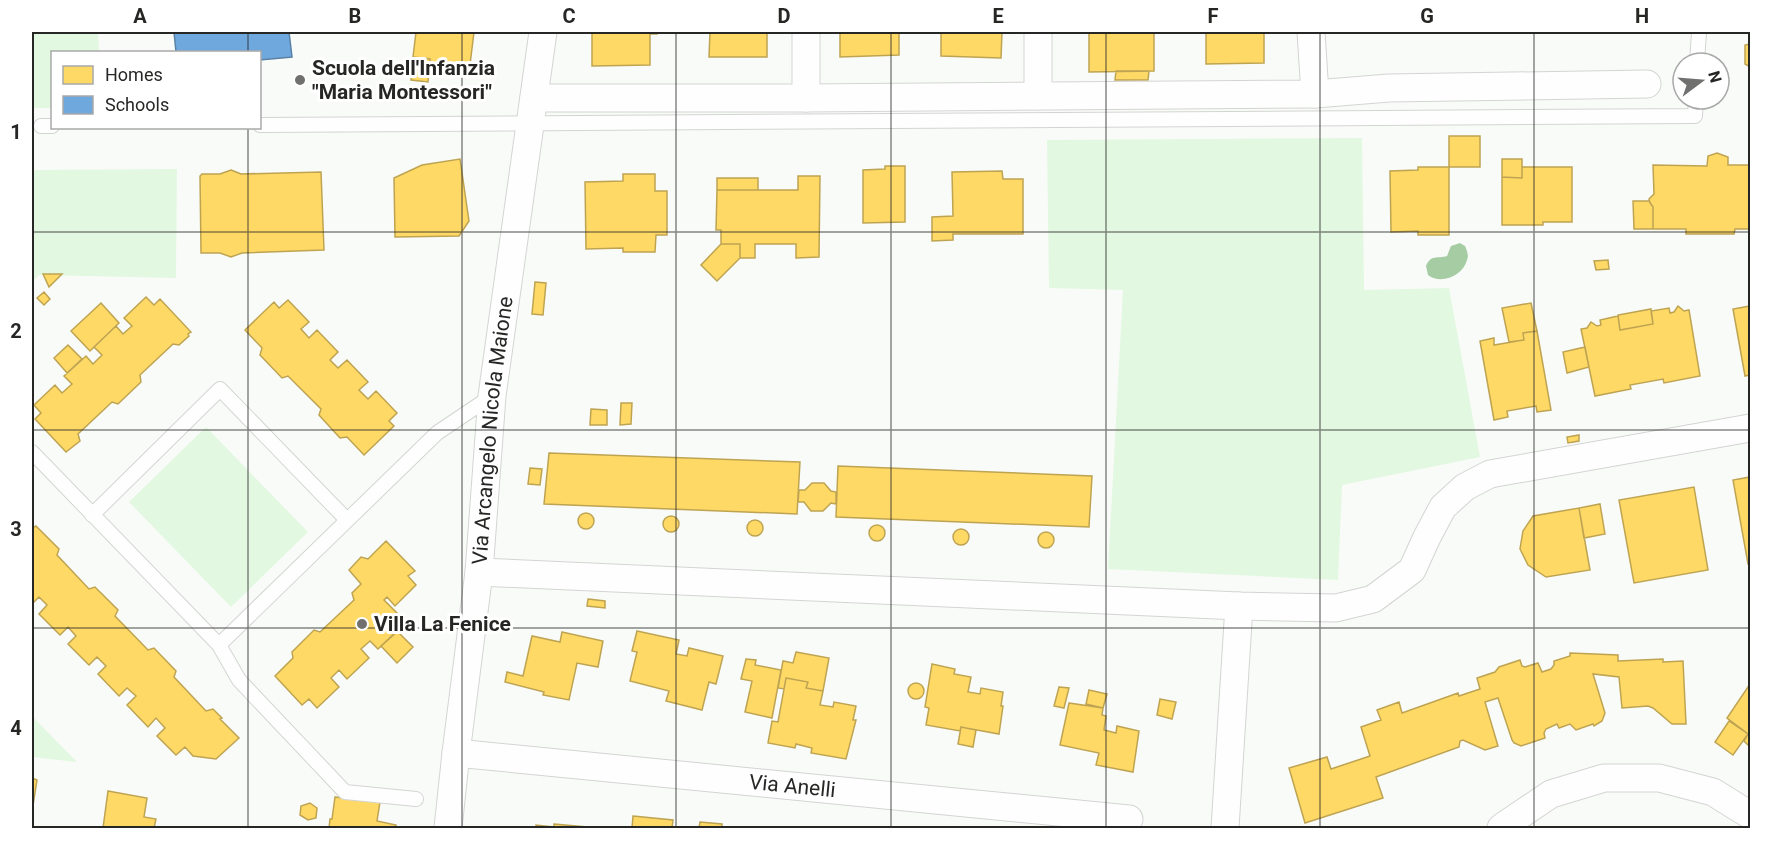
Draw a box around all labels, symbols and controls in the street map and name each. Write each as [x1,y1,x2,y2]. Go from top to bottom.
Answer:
text: A [133,4,147,28]
text: B [349,4,361,28]
text: C [562,4,576,28]
text: D [778,4,791,28]
text: E [992,4,1004,28]
text: F [1208,4,1219,28]
text: G [1420,4,1434,28]
text: H [1635,4,1649,28]
legend [51,51,261,129]
north arrow [1671,51,1731,111]
place label: Scuola dell'Infanzia "Maria Montessori" [312,56,495,104]
text: Homes [105,64,163,85]
text: N [1704,69,1726,85]
marker: Scuola dell'Infanzia "Maria Montessori" [293,73,307,87]
text: Schools [105,94,169,115]
text: 1 [10,120,22,144]
street label: Via Arcangelo Nicola Maione [468,295,518,566]
text: 2 [10,319,22,343]
text: 3 [10,517,22,541]
place label: Villa La Fenice [374,612,511,636]
marker: Villa La Fenice [355,617,369,631]
text: 4 [10,716,22,740]
street label: Via Anelli [748,770,837,802]

